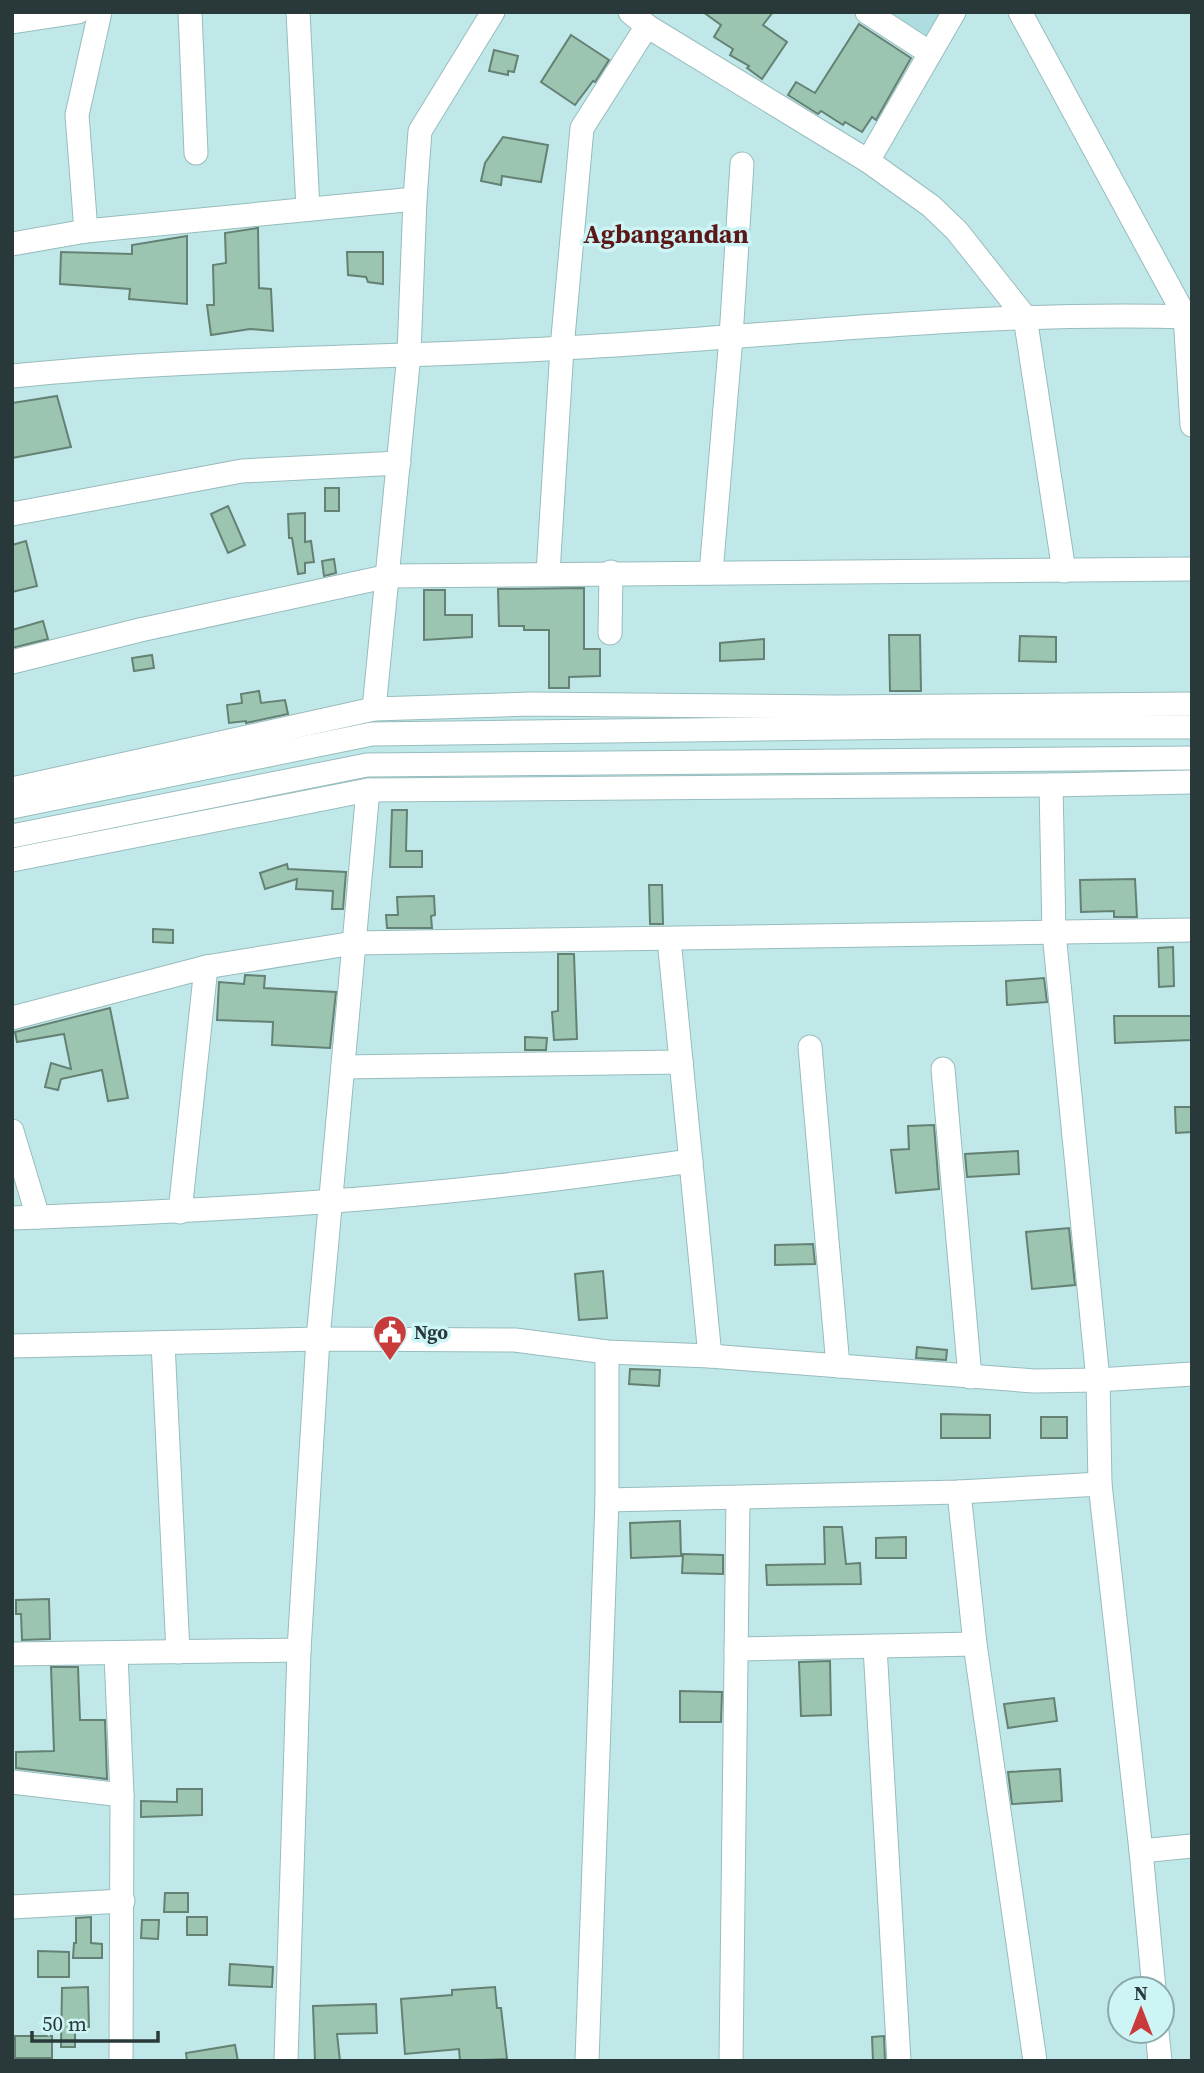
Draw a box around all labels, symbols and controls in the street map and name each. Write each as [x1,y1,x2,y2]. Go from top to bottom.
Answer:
district label: Agbangandan [583,216,749,252]
public building icon: Ngo [371,1313,409,1362]
place label: Ngo [414,1319,448,1345]
north arrow [1106,1975,1176,2045]
text: N [1134,1980,1148,2006]
scale bar [32,2000,158,2044]
text: 50 m [42,2009,87,2038]

